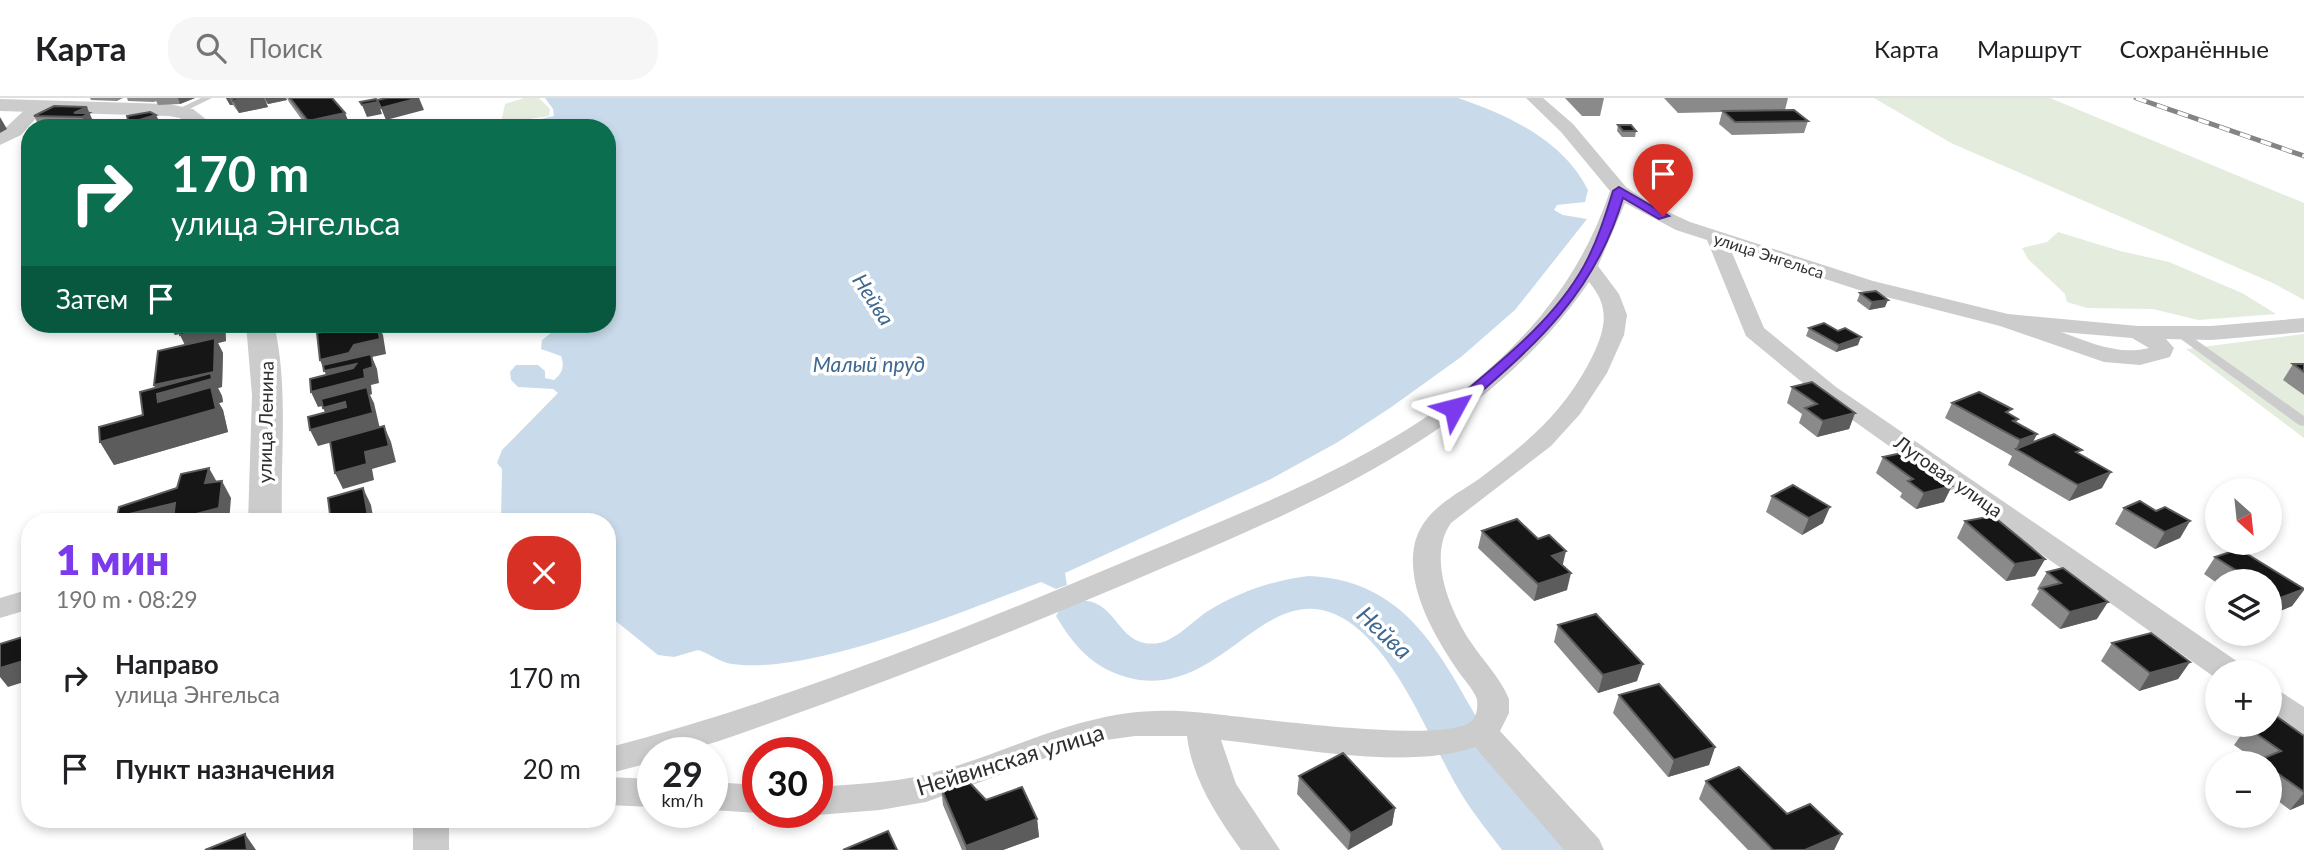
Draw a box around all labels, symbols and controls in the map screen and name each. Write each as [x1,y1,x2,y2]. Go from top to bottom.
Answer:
search box [168,17,658,80]
text: Карта [35,28,126,68]
icon: search [192,29,230,67]
text: Поиск [248,32,323,64]
text: Карта [1874,34,1939,63]
text: Маршрут [1977,34,2082,63]
text: Сохранённые [2120,34,2269,63]
text: 170 m [171,144,309,202]
pin [1633,144,1693,216]
icon: right [56,147,147,238]
icon: arrive [1644,155,1682,193]
text: улица Энгельса [171,203,401,242]
street label: улица Энгельса [1711,228,1827,282]
water label: Нейва [848,269,900,329]
icon: arrive [142,280,180,318]
text: Затем [56,283,128,315]
water label: Малый пруд [813,351,925,376]
street label: улица Ленина [252,361,278,483]
position arrow [1417,371,1491,445]
street label: Луговая улица [1890,430,2007,522]
north arrow [2205,478,2282,555]
map controls [2205,478,2282,828]
text: 1 мин [56,534,170,584]
button: close [507,536,581,610]
button: layers [2205,569,2282,646]
text: 190 m · 08:29 [56,585,198,613]
water label: Нейва [1352,599,1418,665]
text: Направо [115,648,219,680]
icon: right [56,659,94,697]
button: + [2205,660,2282,737]
text: 170 m [508,662,581,694]
text: улица Энгельса [115,680,280,708]
street label: Нейвинская улица [913,717,1107,801]
speed limit sign: 30 [742,737,833,828]
icon: arrive [56,750,94,788]
button: − [2205,751,2282,828]
text: 29 [662,752,703,794]
text: Пункт назначения [115,753,335,785]
text: 20 m [523,753,581,785]
text: km/h [661,789,704,811]

